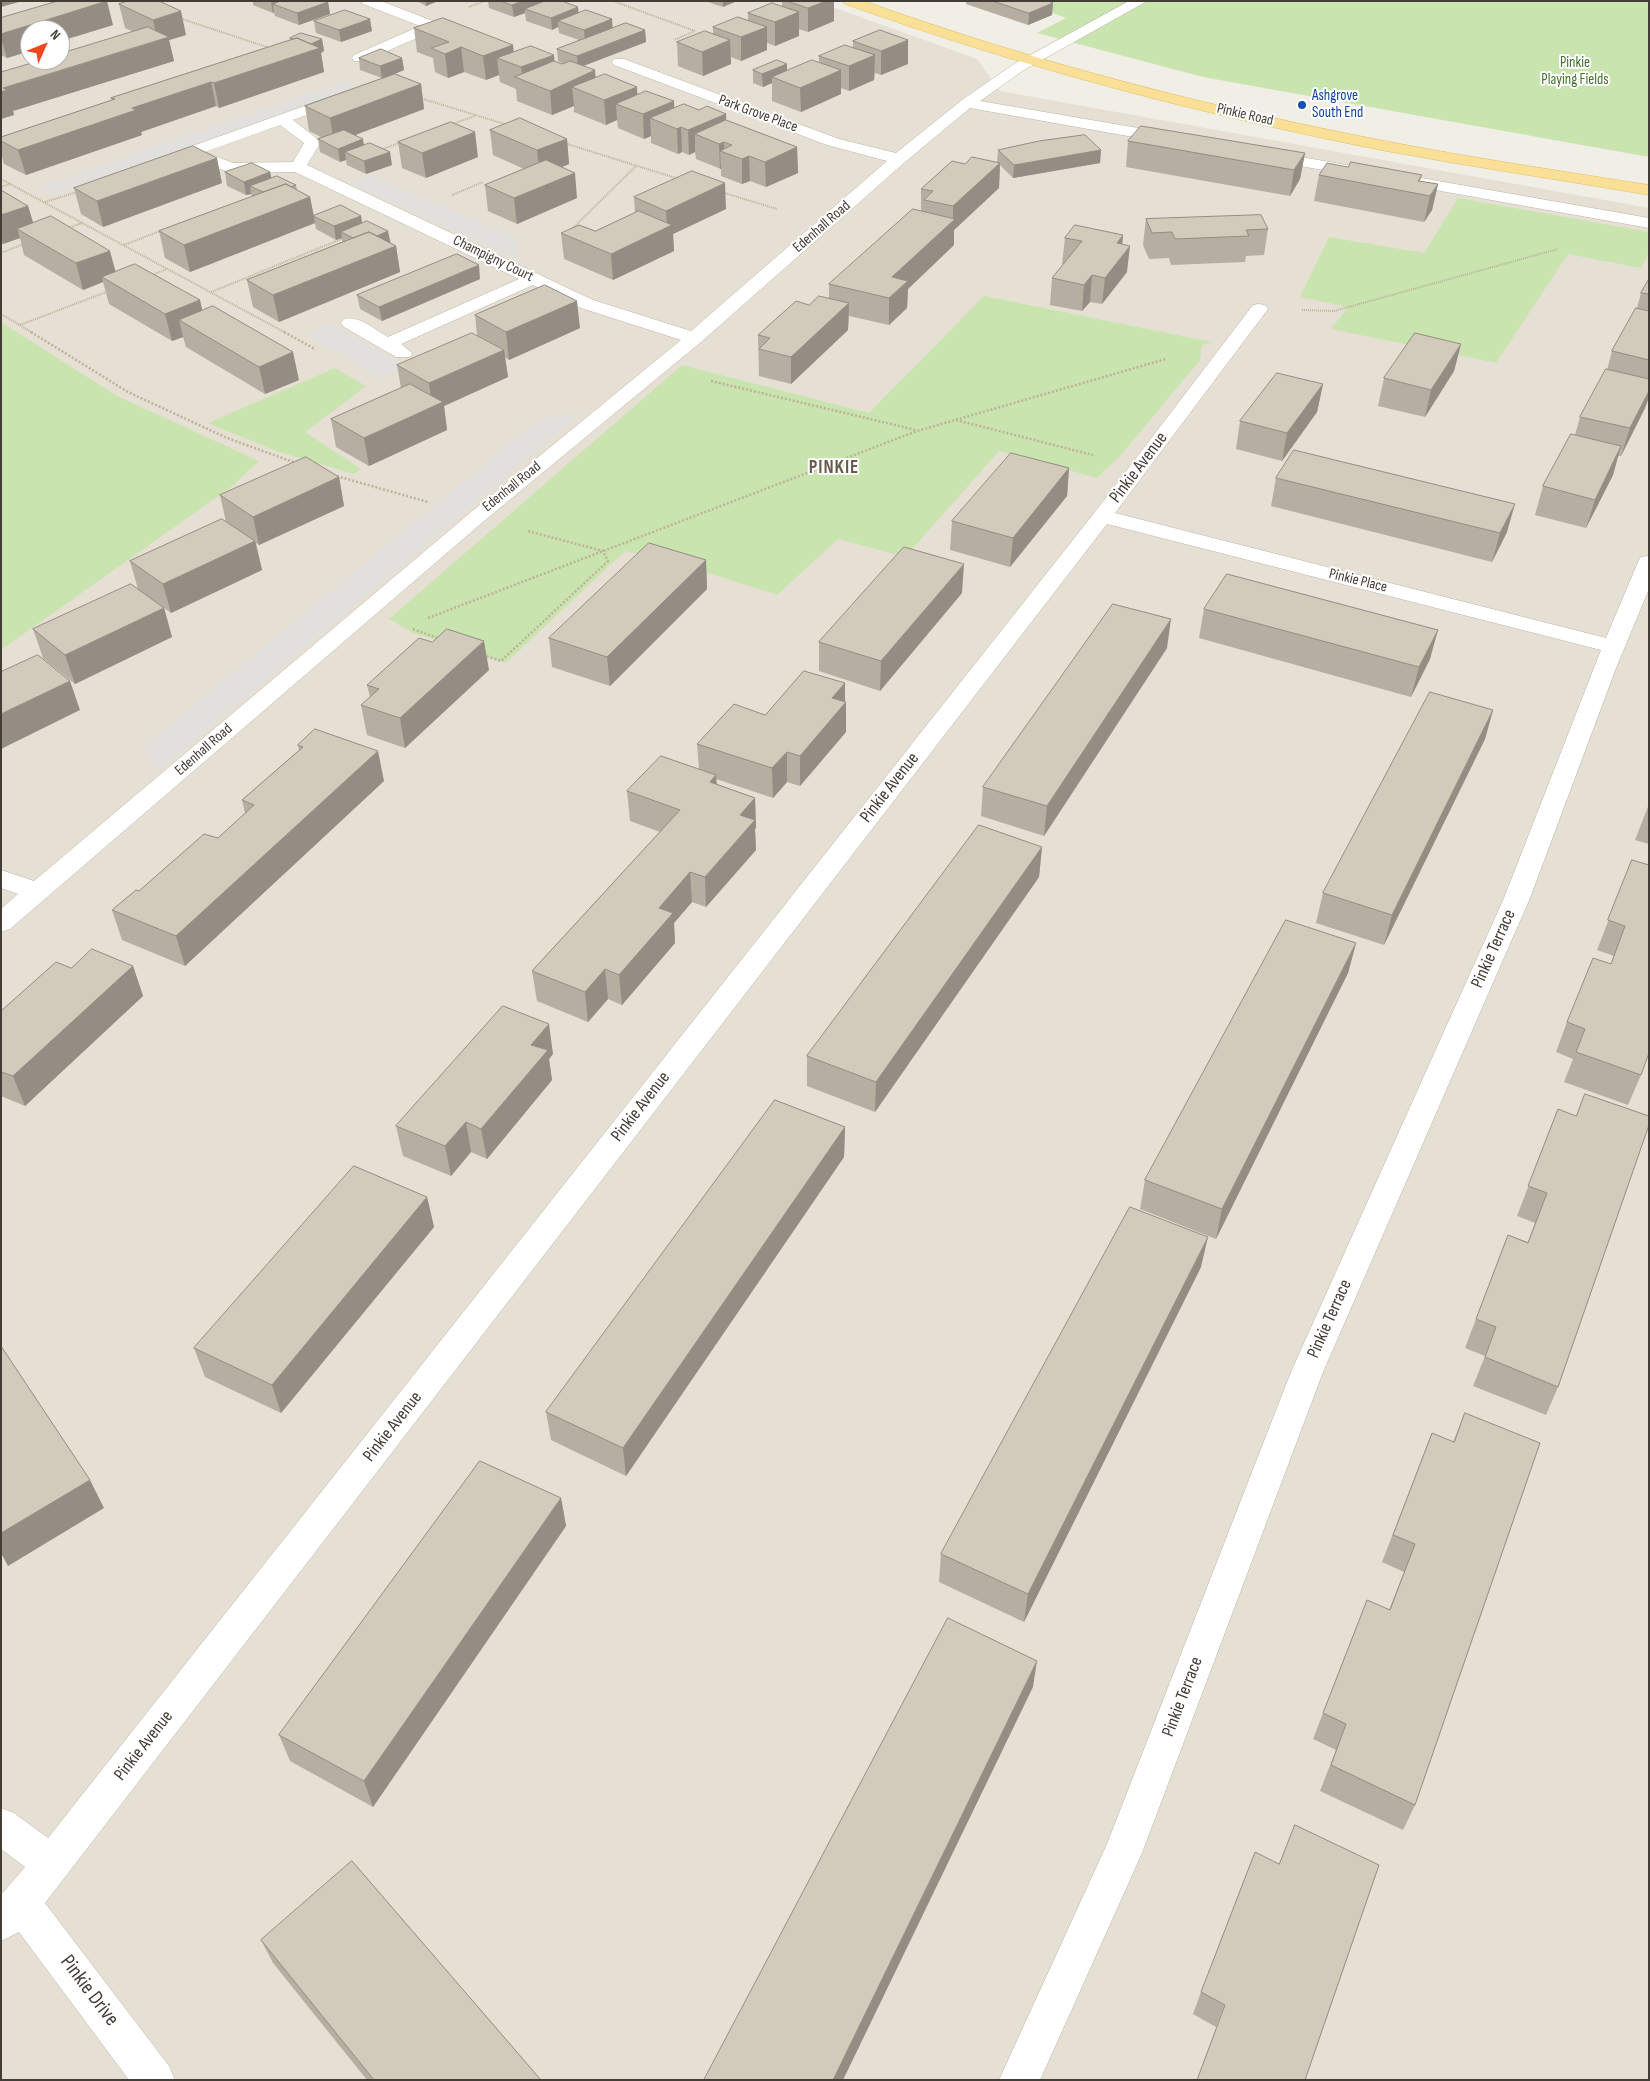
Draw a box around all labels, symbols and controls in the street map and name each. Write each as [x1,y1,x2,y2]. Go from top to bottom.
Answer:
north arrow [20,20,70,70]
text: N [47,26,64,44]
park label: Pinkie Playing Fields [1541,54,1609,89]
place label: Ashgrove South End [1312,87,1363,122]
street label: Park Grove Place [716,91,800,137]
marker: Ashgrove South End [1296,99,1308,111]
street label: Pinkie Road [1215,100,1275,130]
street label: Edenhall Road [790,197,854,257]
street label: Champigny Court [450,232,536,286]
street label: Pinkie Avenue [1105,428,1173,508]
district label: PINKIE [808,457,860,479]
street label: Edenhall Road [479,458,545,516]
street label: Pinkie Place [1327,565,1389,597]
street label: Edenhall Road [172,720,236,780]
street label: Pinkie Avenue [856,749,924,827]
street label: Pinkie Terrace [1467,906,1521,992]
street label: Pinkie Avenue [607,1068,675,1146]
street label: Pinkie Terrace [1303,1276,1357,1362]
street label: Pinkie Avenue [359,1388,427,1466]
street label: Pinkie Terrace [1158,1654,1208,1740]
street label: Pinkie Avenue [110,1707,178,1785]
street label: Pinkie Drive [54,1951,124,2031]

